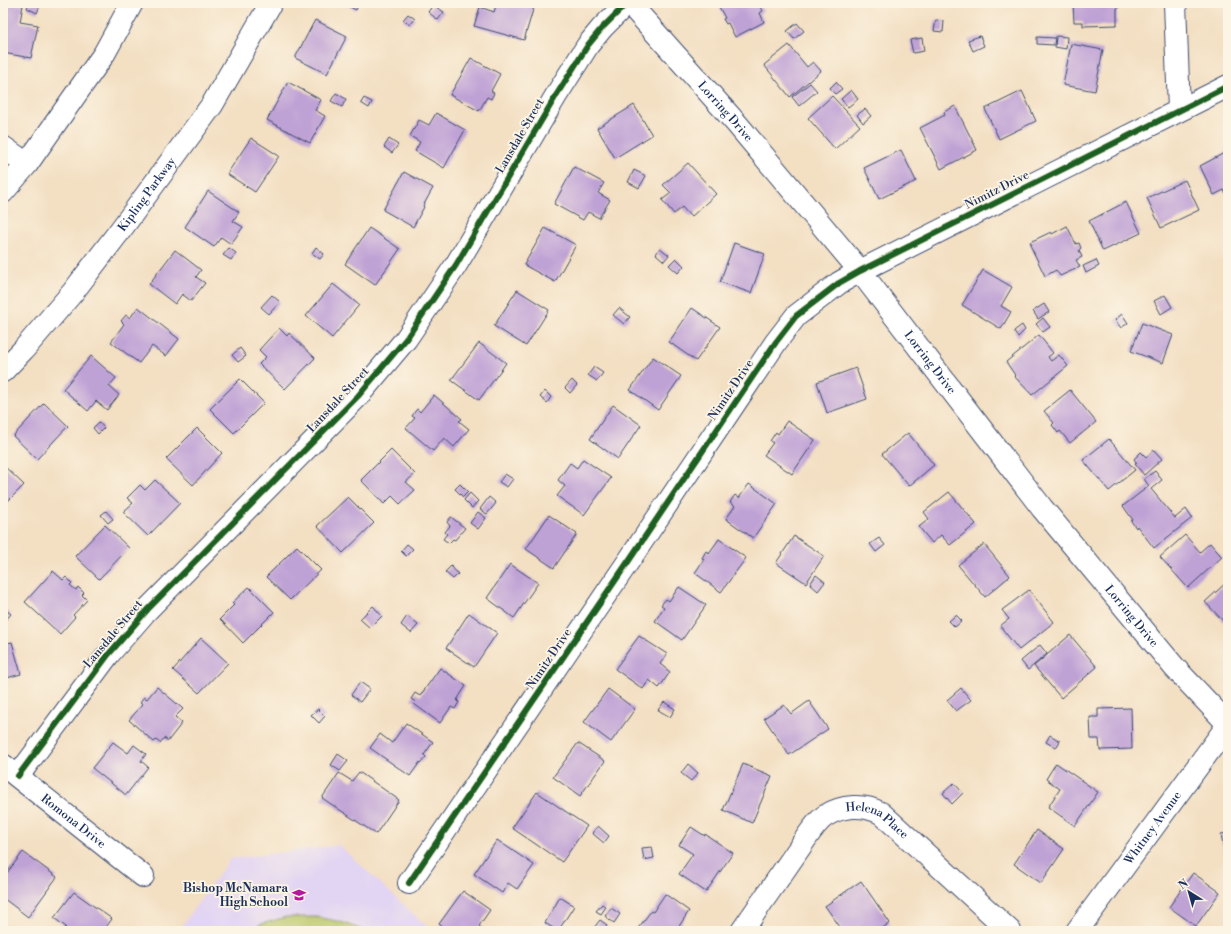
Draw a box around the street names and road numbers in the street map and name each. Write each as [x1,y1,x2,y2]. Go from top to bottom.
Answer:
street label: Lorring Drive [695,78,756,145]
street label: Lansdale Street [493,95,548,176]
street label: Kipling Parkway [115,154,179,234]
street label: Nimitz Drive [962,167,1032,213]
street label: Lorring Drive [901,328,959,397]
street label: Nimitz Drive [705,357,757,423]
street label: Lansdale Street [304,364,373,436]
street label: Lorring Drive [1102,582,1162,650]
street label: Lansdale Street [80,596,146,671]
street label: Nimitz Drive [523,626,575,692]
street label: Whitney Avenue [1120,788,1184,868]
street label: Romona Drive [38,791,109,851]
street label: Helena Place [845,799,912,842]

